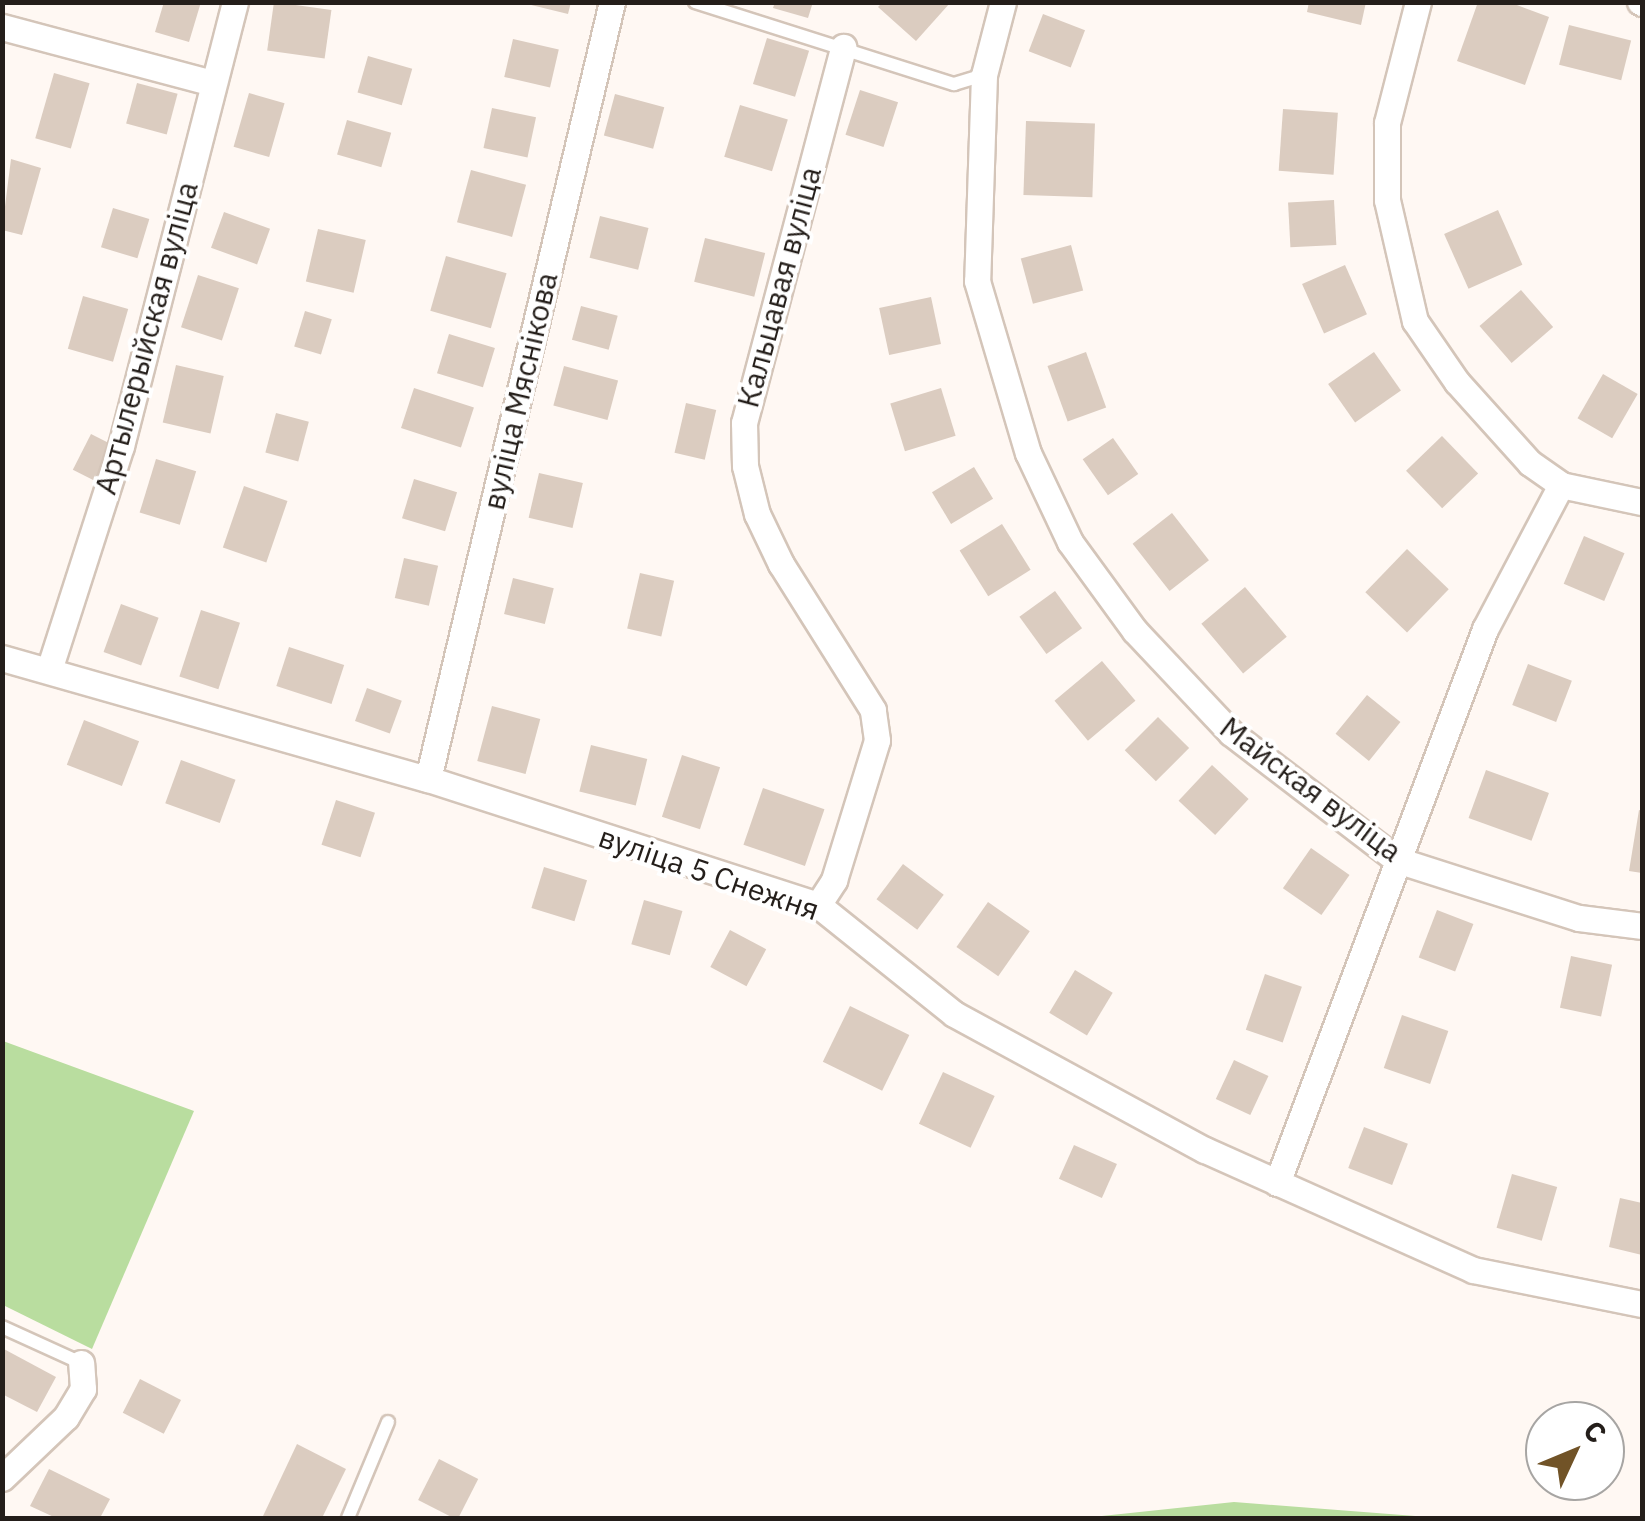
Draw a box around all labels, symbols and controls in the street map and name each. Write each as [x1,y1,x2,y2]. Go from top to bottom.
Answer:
street label: Кальцавая вуліца [730,163,828,411]
street label: Артылерыйская вуліца [87,178,205,498]
street label: вуліца Мяснікова [475,269,565,513]
street label: Майская вуліца [1213,709,1409,869]
street label: вуліца 5 Снежня [594,818,824,928]
north arrow [1525,1401,1625,1501]
text: С [1576,1412,1615,1451]

